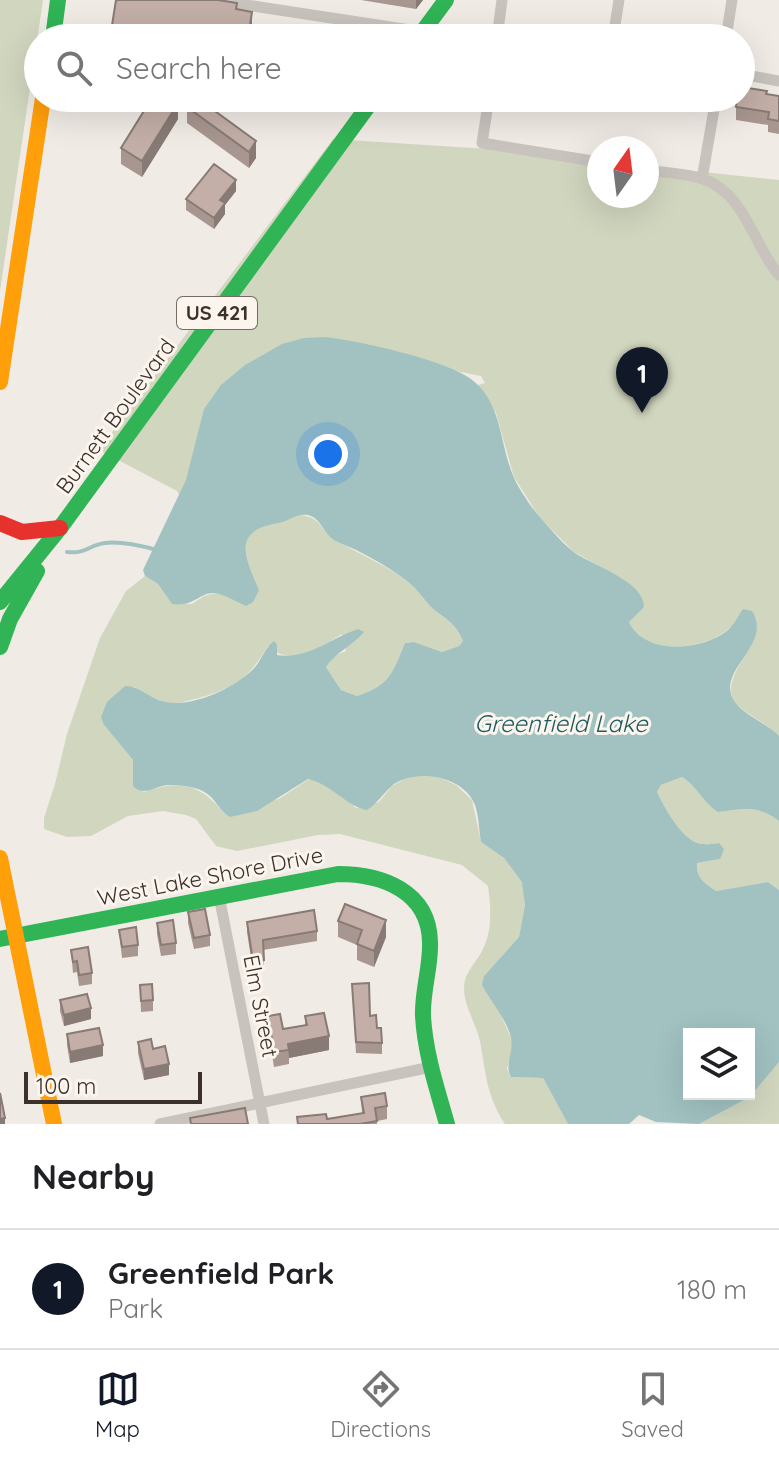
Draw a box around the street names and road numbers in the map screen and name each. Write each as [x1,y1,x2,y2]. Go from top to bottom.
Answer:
road number: US 421 [177,297,257,329]
street label: Burnett Boulevard [49,333,181,499]
street label: West Lake Shore Drive [95,840,325,912]
street label: Elm Street [237,952,285,1060]

